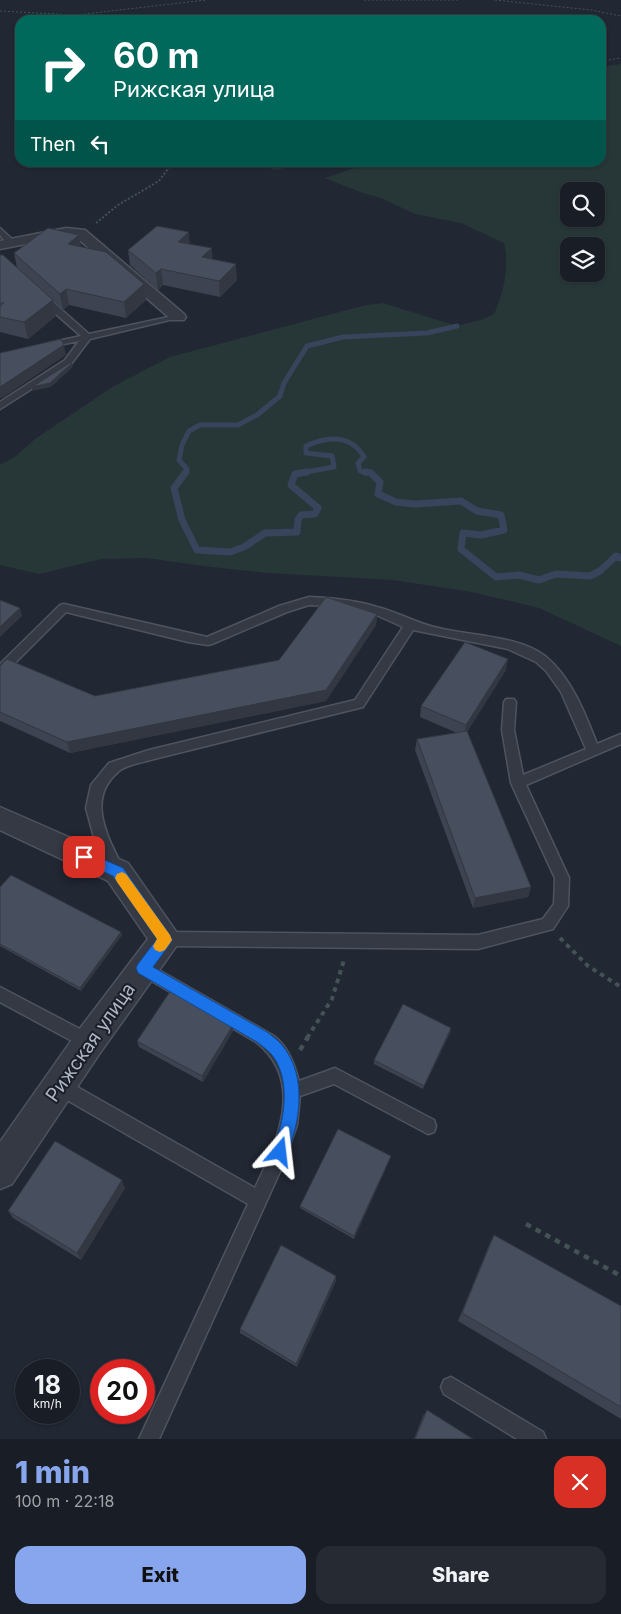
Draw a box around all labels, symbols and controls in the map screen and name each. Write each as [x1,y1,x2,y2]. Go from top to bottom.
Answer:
text: 60 m [113,34,200,76]
icon: right [30,35,95,100]
text: Рижская улица [113,76,275,102]
icon: left [86,130,114,158]
text: Then [30,133,76,156]
map controls [560,182,605,282]
button: search [560,182,605,227]
button: layers [560,237,605,282]
pin [63,836,105,878]
icon: arrive [70,843,98,871]
street label: Рижская улица [41,978,140,1106]
position arrow [253,1125,305,1177]
speed limit sign: 20 [90,1359,155,1424]
text: 18 [34,1370,61,1400]
text: km/h [33,1396,62,1411]
text: 1 min [15,1454,90,1490]
button: close [554,1456,606,1508]
text: 100 m · 22:18 [15,1491,114,1511]
button: Exit [15,1546,306,1604]
button: Share [316,1546,606,1604]

